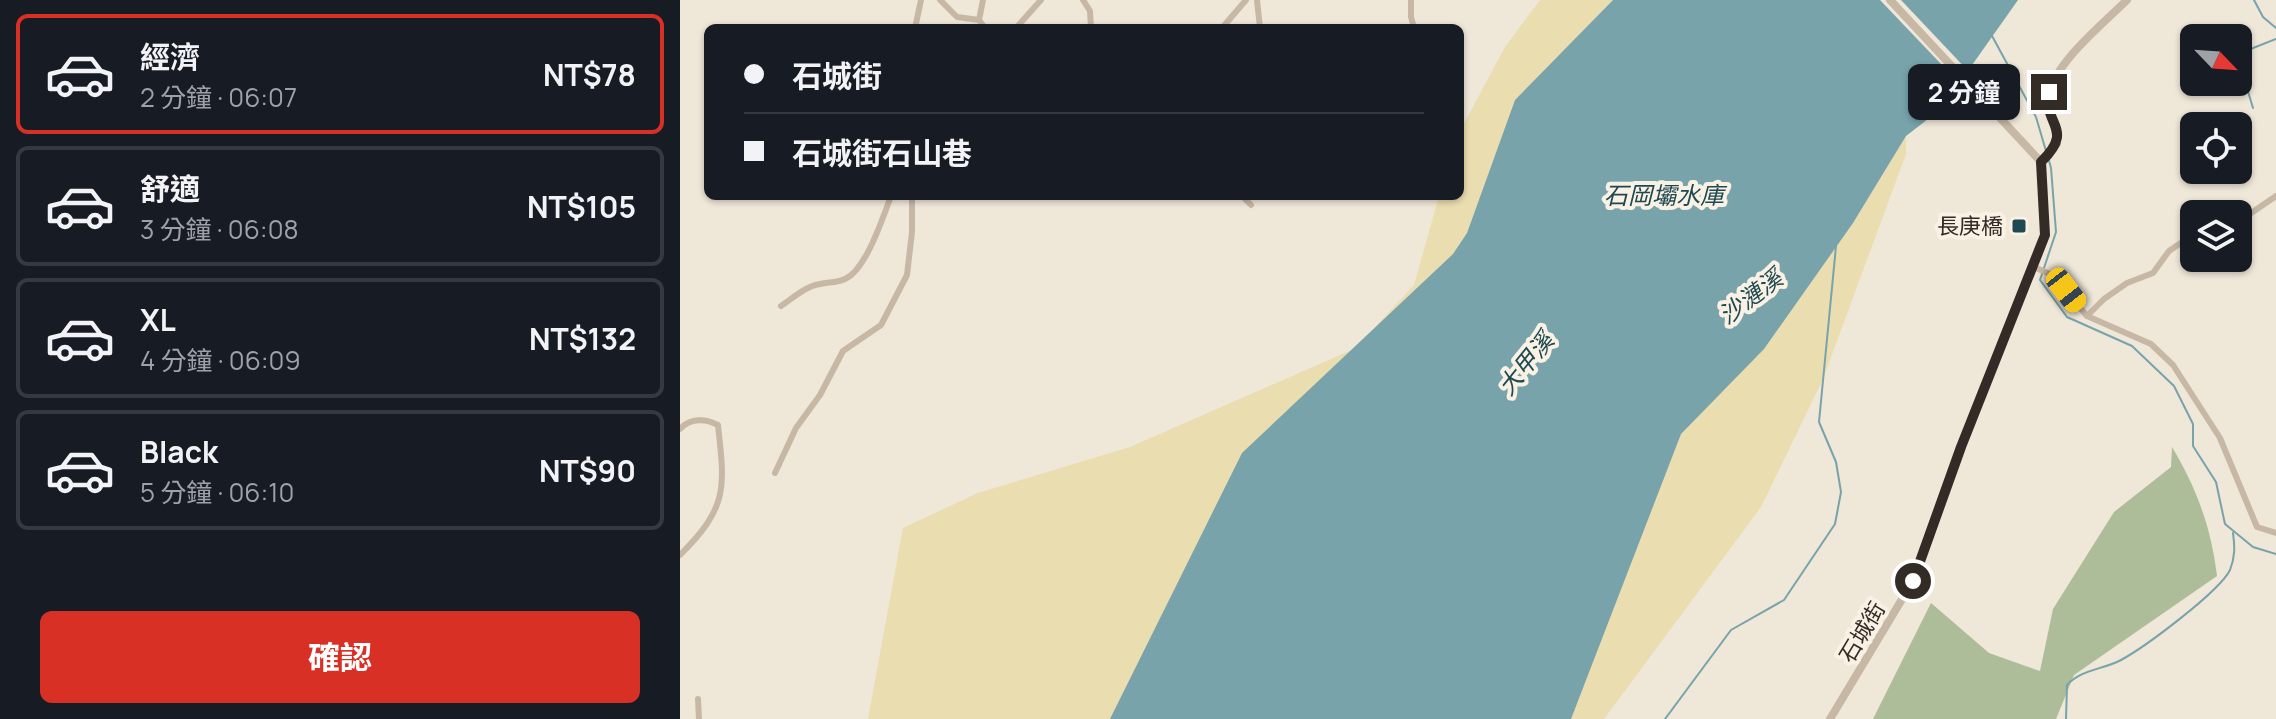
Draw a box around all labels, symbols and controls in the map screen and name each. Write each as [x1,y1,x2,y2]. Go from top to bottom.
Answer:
north arrow [2180,24,2252,96]
map controls [2180,24,2252,272]
text: 經濟 [140,36,200,77]
icon: car [44,38,116,110]
text: NT$78 [543,54,636,95]
text: 石城街 [792,55,882,96]
callout: 2 分鐘 [1909,64,2021,120]
text: 2 分鐘 [1928,74,2000,110]
route end [2031,74,2067,110]
text: 2 分鐘 · 06:07 [140,79,297,115]
button: locate [2180,112,2252,184]
text: 石城街石山巷 [792,132,972,173]
text: 舒適 [140,168,200,209]
icon: car [44,170,116,242]
water label: 石岡壩水庫 [1604,178,1728,211]
text: NT$105 [527,186,636,227]
button: layers [2180,200,2252,272]
text: 3 分鐘 · 06:08 [140,211,299,247]
place label: 長庚橋 [1937,211,2003,241]
marker: 長庚橋 [2010,217,2028,235]
water label: 沙漣溪 [1711,259,1791,331]
car [2042,264,2090,316]
text: XL [140,299,176,340]
icon: car [44,302,116,374]
text: NT$132 [529,318,636,359]
water label: 大甲溪 [1490,322,1562,401]
text: 4 分鐘 · 06:09 [140,342,301,378]
text: Black [140,431,218,472]
icon: car [44,434,116,506]
text: NT$90 [539,450,636,491]
text: 5 分鐘 · 06:10 [140,474,294,510]
route start [1895,563,1931,599]
street label: 石城街 [1832,596,1892,668]
button: 確認 [40,611,640,703]

